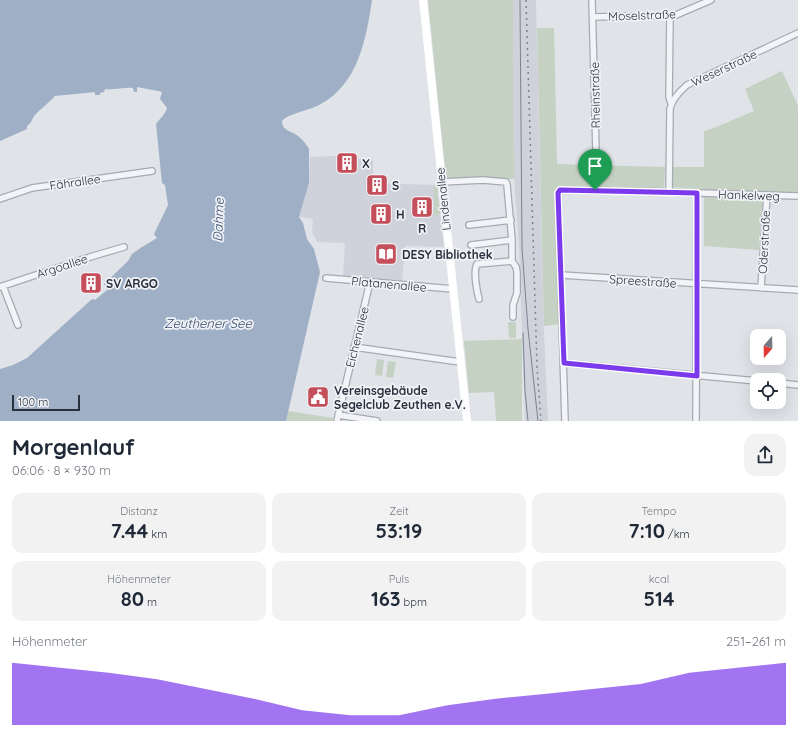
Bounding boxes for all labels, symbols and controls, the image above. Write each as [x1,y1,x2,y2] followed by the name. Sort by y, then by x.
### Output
[608,6,676,24] street label: Moselstraße
[689,46,759,90] street label: Weserstraße
[587,61,603,128] street label: Rheinstraße
[578,149,612,190] pin
[334,150,360,176] building icon: X
[584,155,606,177] icon: arrive
[362,156,370,171] place label: X
[432,167,454,231] street label: Lindenallee
[49,171,102,193] street label: Fährallee
[364,172,390,198] building icon: S
[392,178,399,193] place label: S
[718,186,780,204] street label: Hankelweg
[409,194,435,220] building icon: R
[209,197,227,242] water label: Dahme
[368,201,394,227] building icon: H
[396,207,405,222] place label: H
[755,210,773,274] street label: Oderstraße
[418,221,426,236] place label: R
[373,241,399,267] library icon: DESY Bibliothek
[402,247,493,262] place label: DESY Bibliothek
[35,251,90,281] street label: Argoallee
[78,270,104,296] building icon: SV ARGO
[609,271,677,291] street label: Spreestraße
[351,273,427,295] street label: Platanenallee
[106,276,158,291] place label: SV ARGO
[342,305,372,369] street label: Eichenallee
[164,315,252,331] water label: Zeuthener See
[750,329,786,365] north arrow
[750,329,786,409] map controls
[750,373,786,409] button: locate
[334,383,466,412] place label: Vereinsgebäude Segelclub Zeuthen e.V.
[305,384,331,410] public building icon: Vereinsgebäude Segelclub Zeuthen e.V.
[12,393,80,412] scale bar
[18,395,48,409] text: 100 m
[12,433,135,461] text: Morgenlauf
[744,434,786,476] button: share
[12,462,111,478] text: 06:06 · 8 × 930 m
[120,504,158,518] text: Distanz
[389,504,409,518] text: Zeit
[642,504,676,518] text: Tempo
[111,518,148,543] text: 7.44
[376,518,422,543] text: 53:19
[628,518,665,543] text: 7:10
[148,527,167,541] text: km
[665,527,690,541] text: /km
[107,572,171,586] text: Höhenmeter
[389,572,409,586] text: Puls
[649,572,669,586] text: kcal
[121,586,144,611] text: 80
[371,586,401,611] text: 163
[643,586,675,611] text: 514
[144,595,157,609] text: m
[401,595,427,609] text: bpm
[12,633,87,649] text: Höhenmeter
[726,633,786,649] text: 251–261 m

